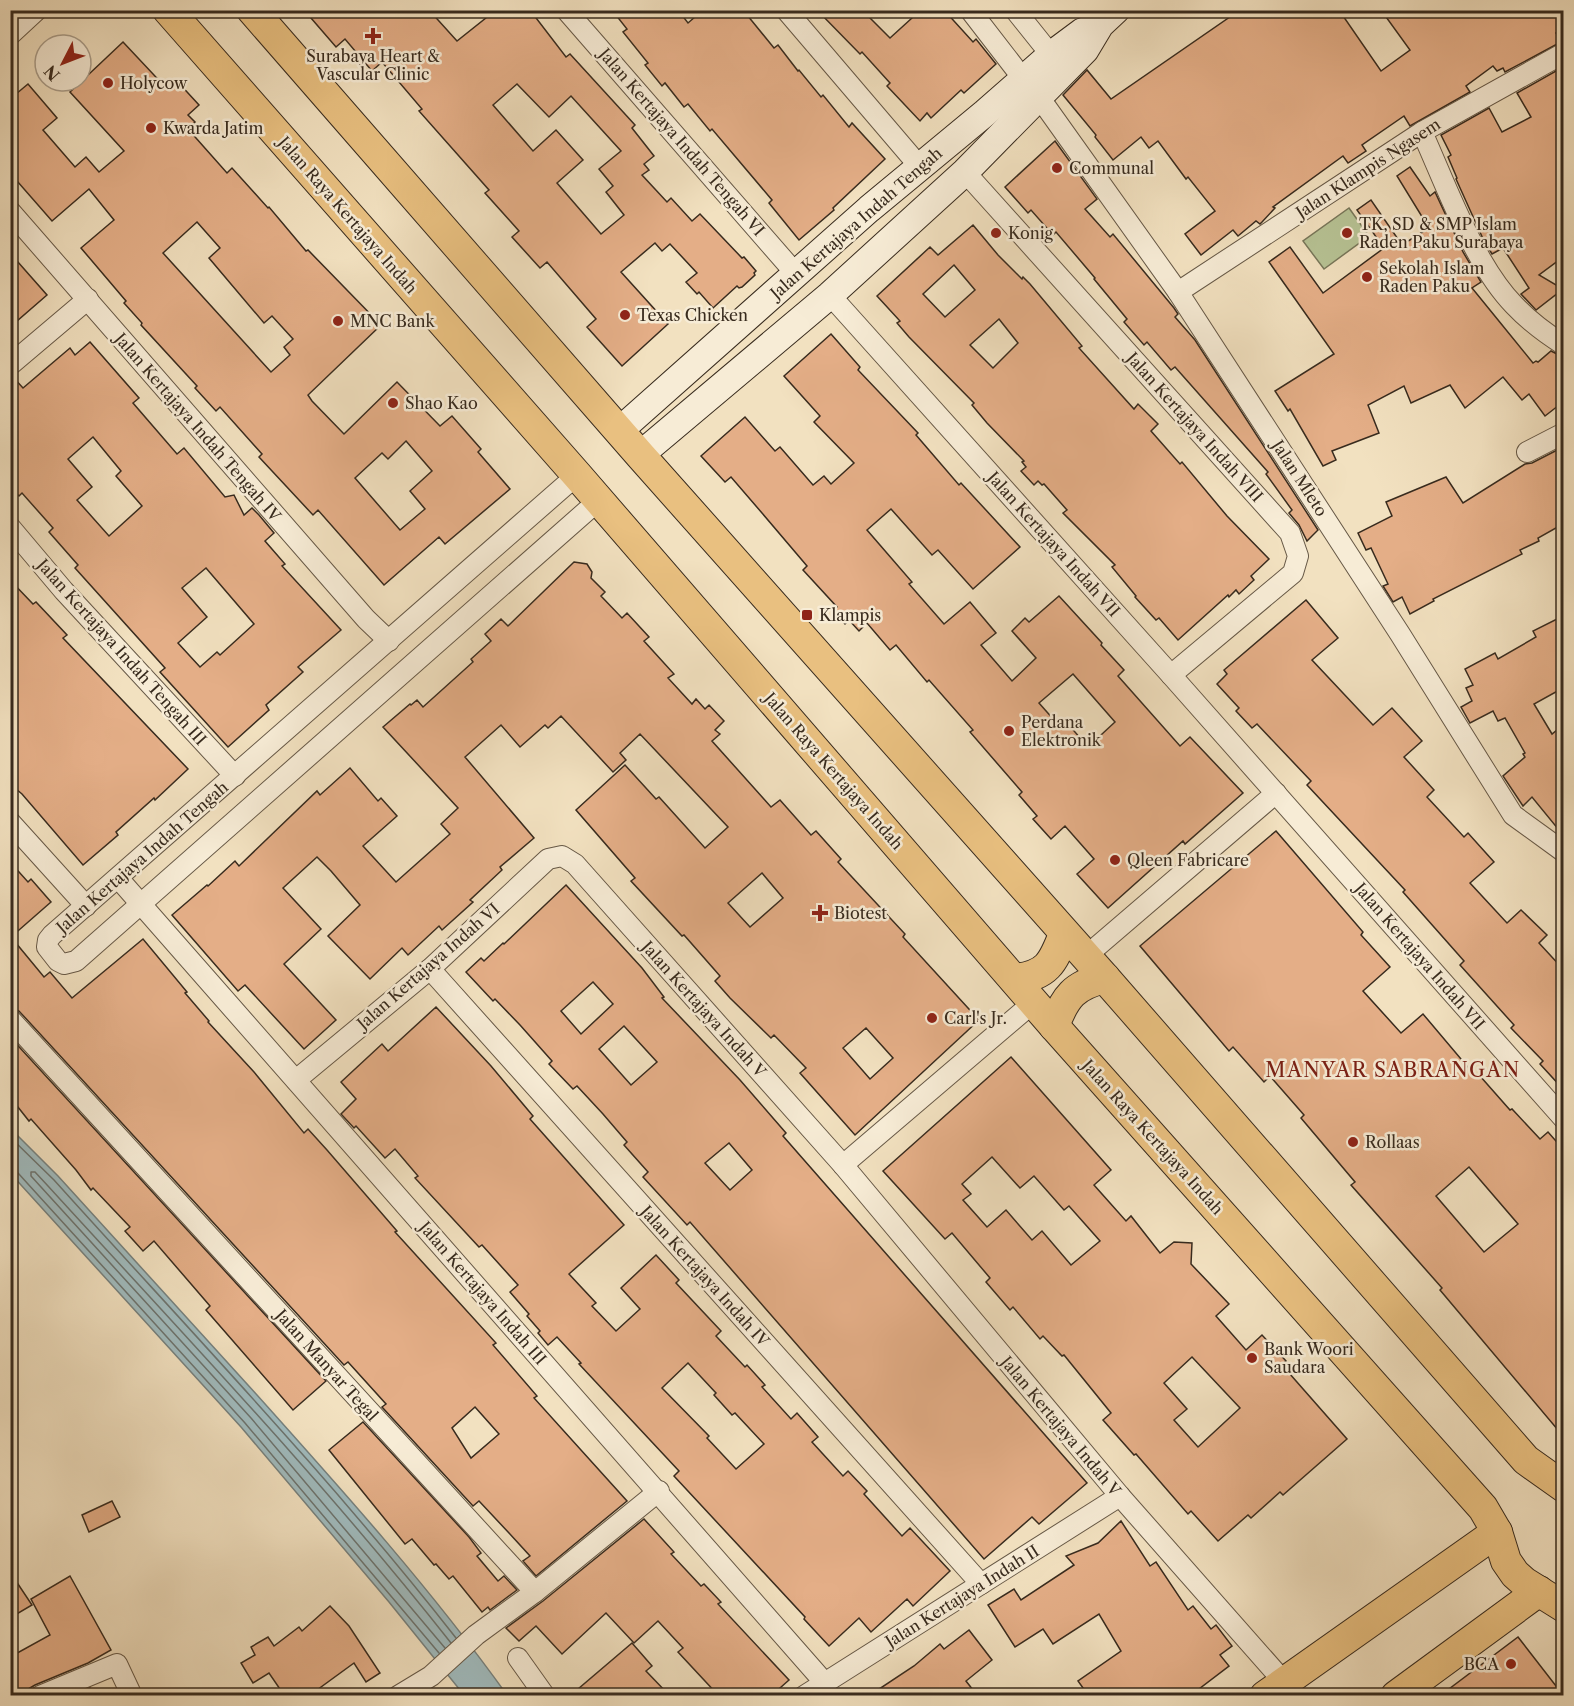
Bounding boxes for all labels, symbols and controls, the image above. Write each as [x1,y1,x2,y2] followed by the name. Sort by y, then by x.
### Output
[364,27,382,45] marker: Surabaya Heart & Vascular Clinic
[33,33,93,93] north arrow
[593,42,769,240] street label: Jalan Kertajaya Indah Tengah VI
[306,46,440,84] place label: Surabaya Heart & Vascular Clinic
[40,61,64,85] text: N
[120,73,188,93] place label: Holycow
[101,76,115,90] marker: Holycow
[1289,114,1444,224] street label: Jalan Klampis Ngasem
[163,118,263,138] place label: Kwarda Jatim
[144,121,158,135] marker: Kwarda Jatim
[272,130,422,298] street label: Jalan Raya Kertajaya Indah
[764,143,946,305] street label: Jalan Kertajaya Indah Tengah
[1069,158,1154,178] place label: Communal
[1050,161,1064,175] marker: Communal
[1359,214,1524,252] place label: TK, SD & SMP Islam Raden Paku Surabaya
[1008,223,1054,243] place label: Konig
[989,226,1003,240] marker: Konig
[1340,226,1354,240] marker: TK, SD & SMP Islam Raden Paku Surabaya
[1379,258,1485,296] place label: Sekolah Islam Raden Paku
[1360,270,1374,284] marker: Sekolah Islam Raden Paku
[637,305,748,325] place label: Texas Chicken
[618,308,632,322] marker: Texas Chicken
[350,311,435,331] place label: MNC Bank
[331,314,345,328] marker: MNC Bank
[109,327,286,526] street label: Jalan Kertajaya Indah Tengah IV
[1121,346,1267,506] street label: Jalan Kertajaya Indah VIII
[405,393,478,413] place label: Shao Kao
[386,396,400,410] marker: Shao Kao
[1266,434,1332,520] street label: Jalan Mleto
[982,465,1124,621] street label: Jalan Kertajaya Indah VII
[31,553,211,749] street label: Jalan Kertajaya Indah Tengah III
[819,605,881,625] place label: Klampis
[800,608,814,622] marker: Klampis
[758,686,908,854] street label: Jalan Raya Kertajaya Indah
[1021,712,1102,750] place label: Perdana Elektronik
[1002,724,1016,738] marker: Perdana Elektronik
[50,777,232,939] street label: Jalan Kertajaya Indah Tengah
[1127,850,1249,870] place label: Qleen Fabricare
[1108,853,1122,867] marker: Qleen Fabricare
[1349,876,1489,1034] street label: Jalan Kertajaya Indah VII
[350,899,503,1035] street label: Jalan Kertajaya Indah VI
[834,903,887,923] place label: Biotest
[811,904,829,922] marker: Biotest
[636,935,771,1081] street label: Jalan Kertajaya Indah V
[944,1008,1007,1028] place label: Carl's Jr.
[925,1011,939,1025] marker: Carl's Jr.
[1076,1053,1228,1219] street label: Jalan Raya Kertajaya Indah
[1265,1058,1521,1082] district label: MANYAR SABRANGAN
[1365,1132,1420,1152] place label: Rollaas
[1346,1135,1360,1149] marker: Rollaas
[634,1199,774,1351] street label: Jalan Kertajaya Indah IV
[413,1215,551,1369] street label: Jalan Kertajaya Indah III
[270,1303,383,1425] street label: Jalan Manyar Tegal
[1264,1339,1354,1377] place label: Bank Woori Saudara
[995,1350,1126,1500] street label: Jalan Kertajaya Indah V
[1245,1351,1259,1365] marker: Bank Woori Saudara
[879,1541,1042,1653] street label: Jalan Kertajaya Indah II
[1464,1654,1500,1674] place label: BCA
[1504,1657,1518,1671] marker: BCA

